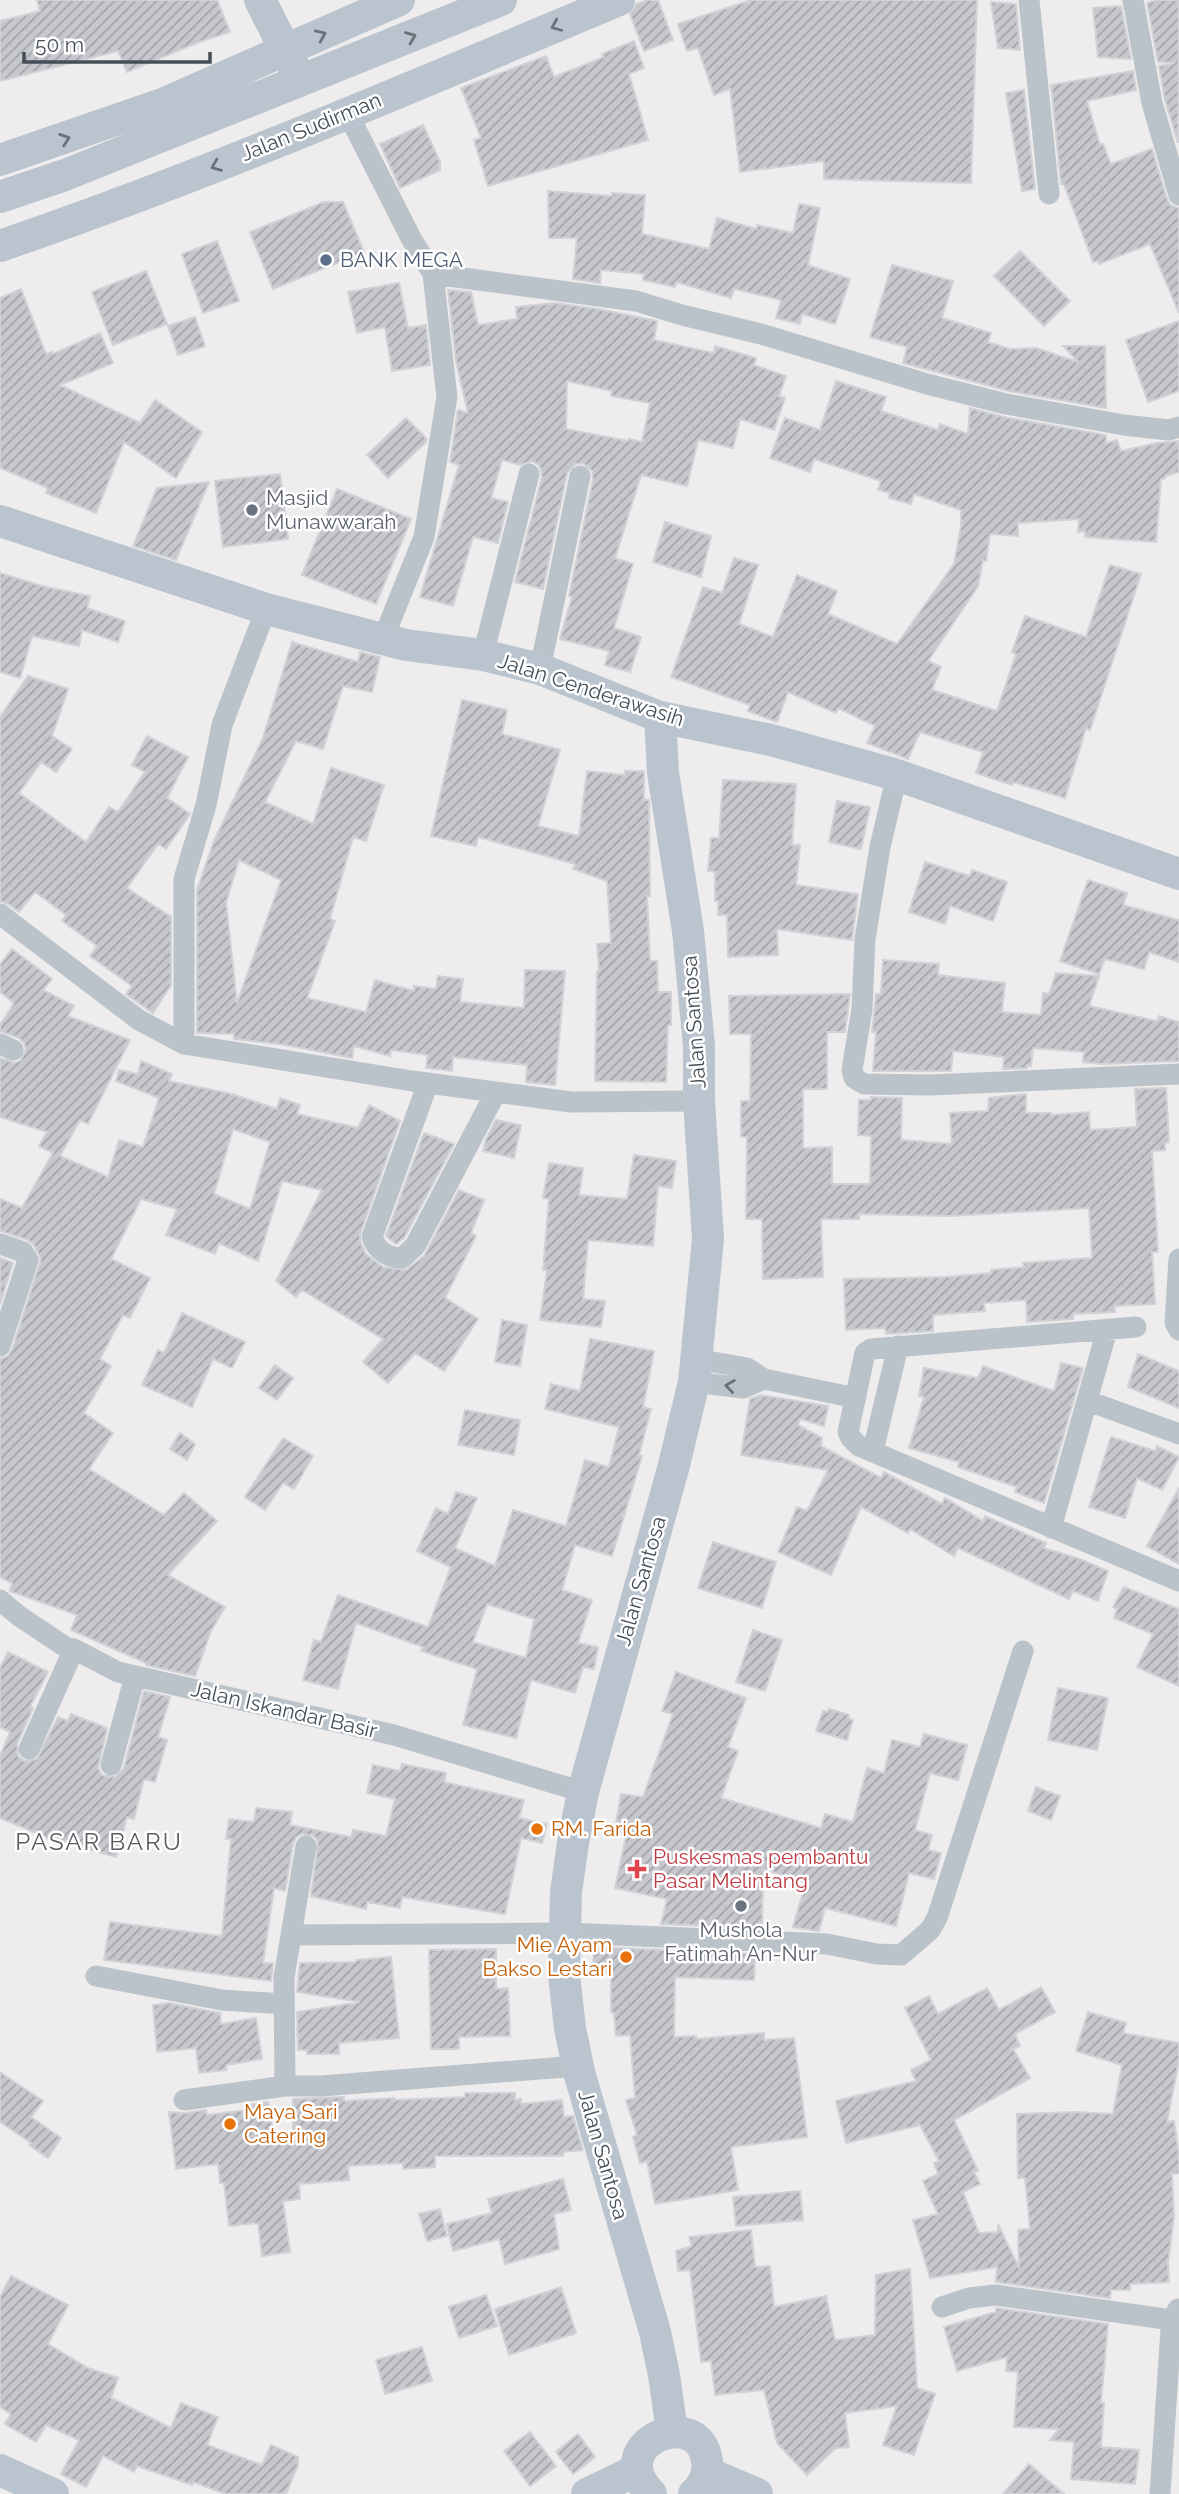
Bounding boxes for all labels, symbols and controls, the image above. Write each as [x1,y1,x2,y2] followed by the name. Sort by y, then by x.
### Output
[551,18,563,32] one-way arrow
[24,21,210,65] scale bar
[314,29,326,43] one-way arrow
[404,31,416,45] one-way arrow
[35,32,84,57] text: 50 m
[237,87,385,166] street label: Jalan Sudirman
[58,133,70,147] one-way arrow
[210,157,222,171] one-way arrow
[340,247,463,272] place label: BANK MEGA
[318,252,334,268] marker: BANK MEGA
[266,485,397,534] place label: Masjid Munawwarah
[244,502,260,518] marker: Masjid Munawwarah
[495,648,687,731] street label: Jalan Cenderawasih
[676,955,711,1089] street label: Jalan Santosa
[724,1379,736,1394] one-way arrow
[610,1513,671,1648] street label: Jalan Santosa
[189,1676,380,1743] street label: Jalan Iskandar Basir
[551,1816,651,1841] place label: RM. Farida
[529,1821,545,1837] marker: RM. Farida
[15,1827,183,1856] district label: PASAR BARU
[653,1844,869,1893] place label: Puskesmas pembantu Pasar Melintang
[627,1859,647,1879] marker: Puskesmas pembantu Pasar Melintang
[733,1898,749,1914] marker: Mushola Fatimah An-Nur
[664,1917,818,1966] place label: Mushola Fatimah An-Nur
[483,1932,612,1981] place label: Mie Ayam Bakso Lestari
[618,1949,634,1965] marker: Mie Ayam Bakso Lestari
[573,2087,634,2222] street label: Jalan Santosa
[244,2099,337,2148] place label: Maya Sari Catering
[222,2116,238,2132] marker: Maya Sari Catering

